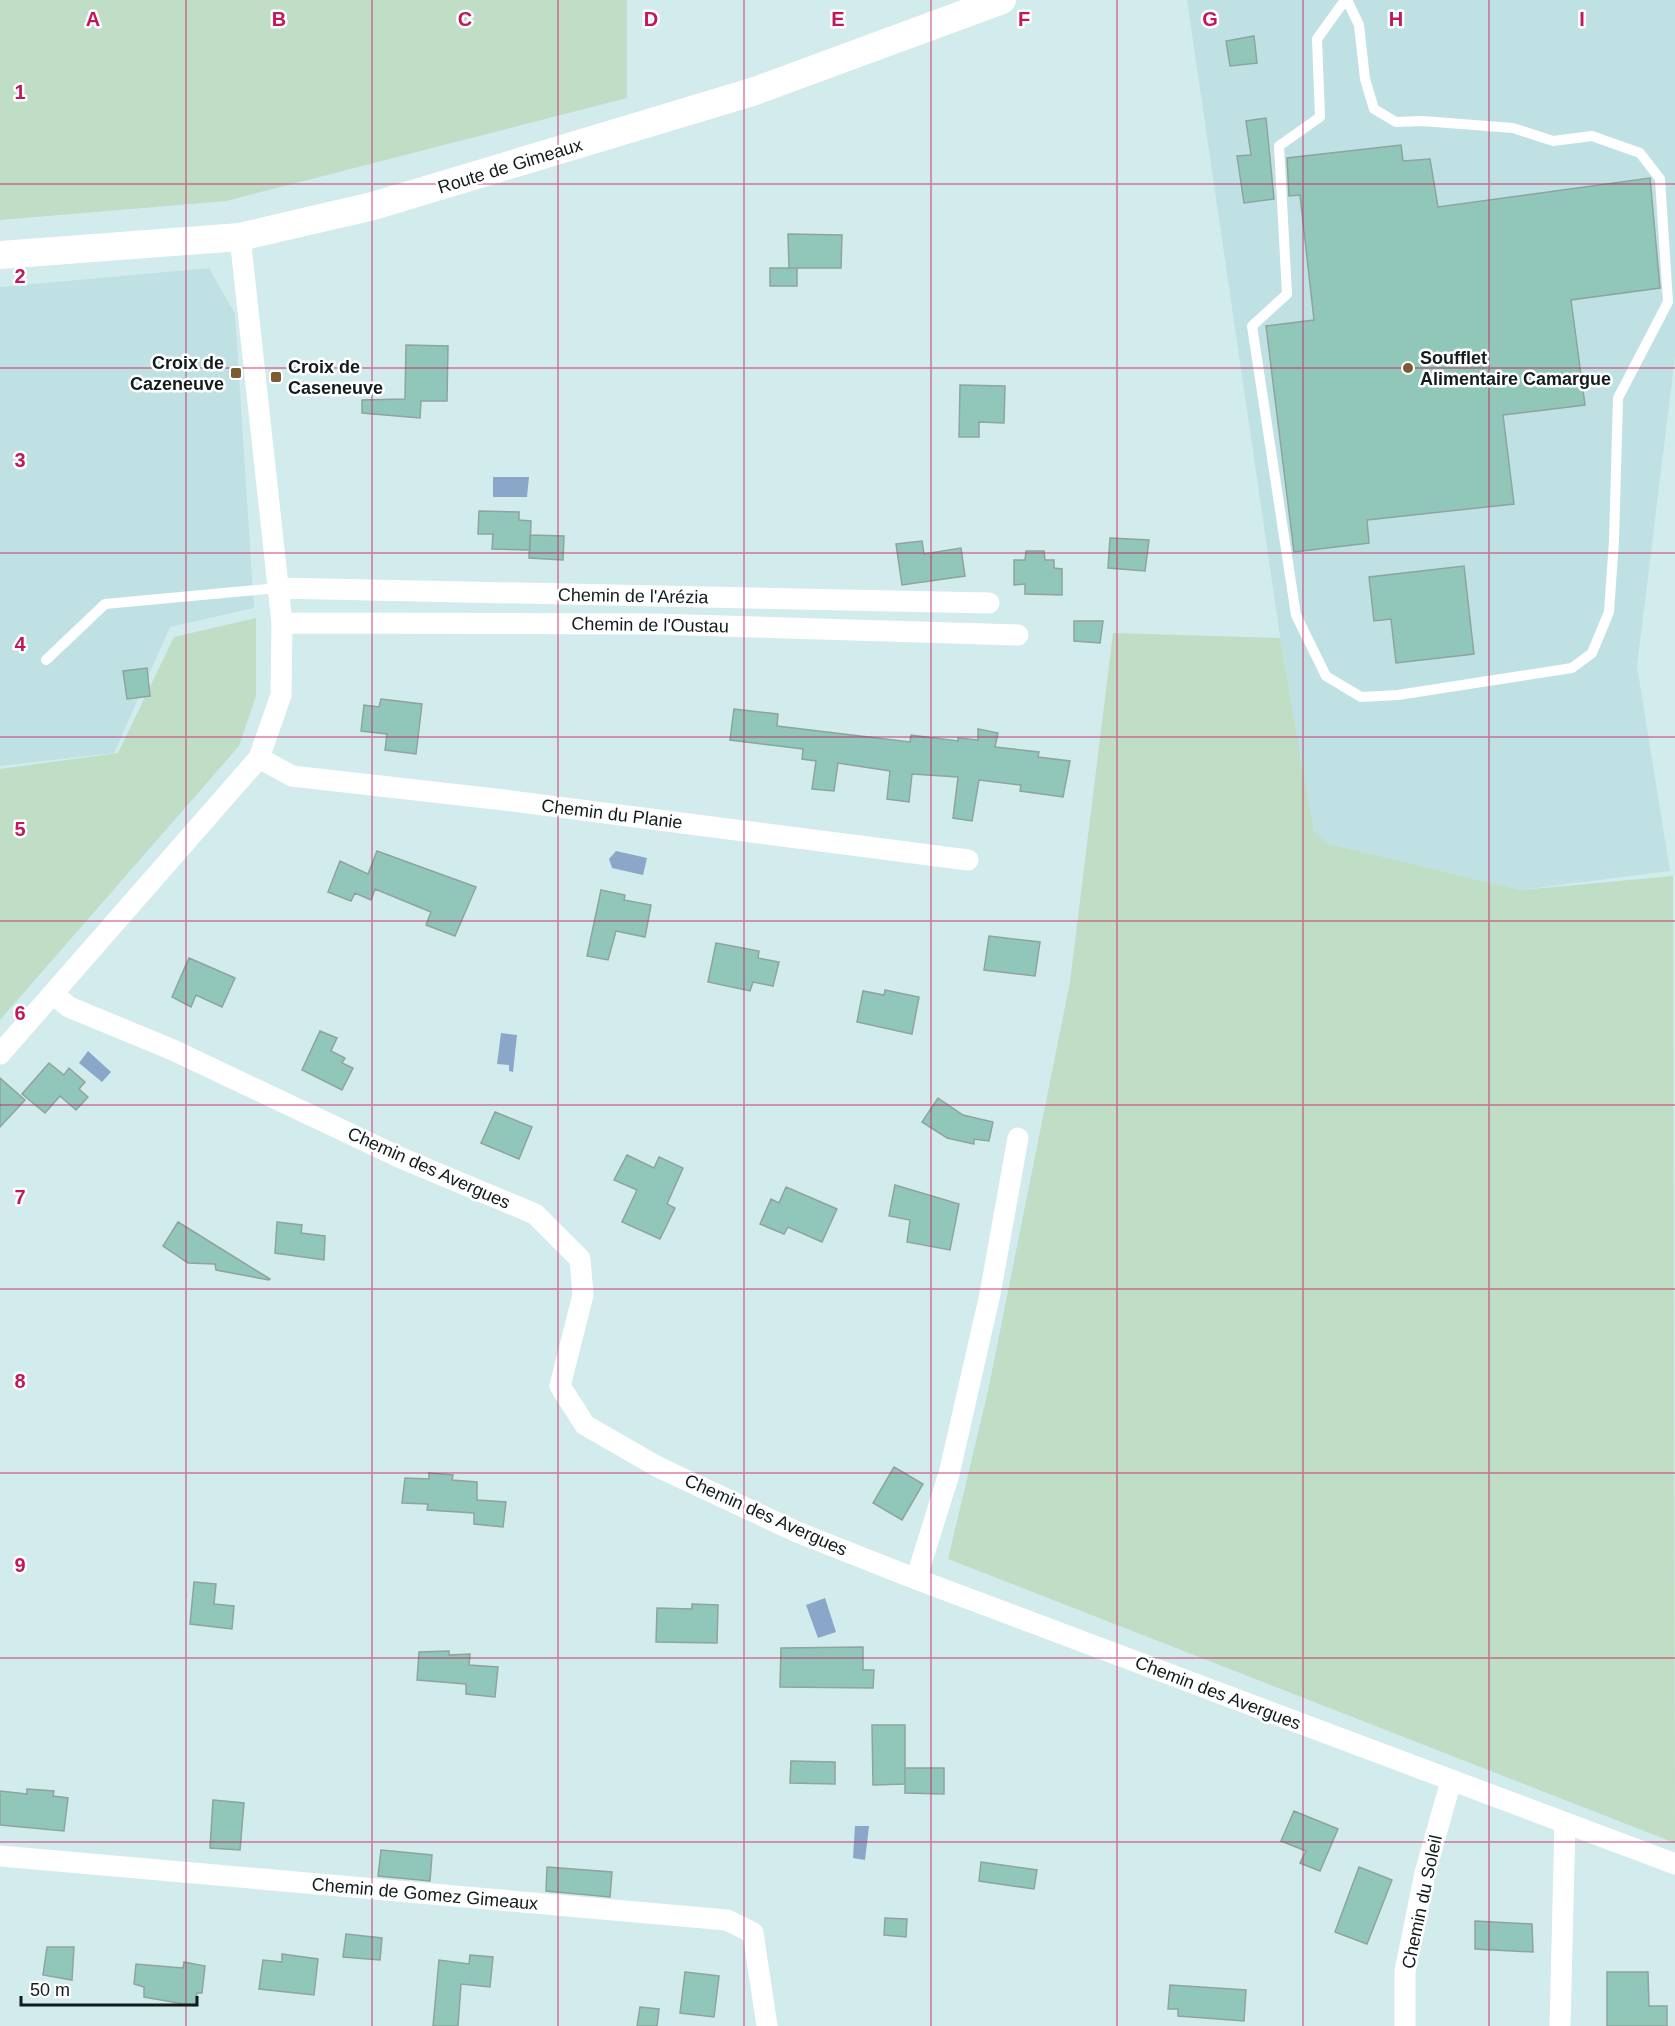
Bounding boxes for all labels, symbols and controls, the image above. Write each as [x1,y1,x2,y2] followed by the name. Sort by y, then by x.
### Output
[86,8,100,30] text: A
[272,8,286,30] text: B
[458,8,472,30] text: C
[644,8,658,30] text: D
[831,8,845,30] text: E
[1018,8,1030,30] text: F
[1202,8,1218,30] text: G
[1389,8,1403,30] text: H
[1579,8,1585,30] text: I
[14,81,26,103] text: 1
[435,134,585,198] street label: Route de Gimeaux
[14,265,26,287] text: 2
[1420,348,1611,389] place label: Soufflet Alimentaire Camargue
[130,353,224,394] place label: Croix de Cazeneuve
[288,357,383,398] place label: Croix de Caseneuve
[1401,361,1415,375] marker: Soufflet Alimentaire Camargue
[229,366,243,380] marker: Croix de Cazeneuve
[269,370,283,384] marker: Croix de Caseneuve
[14,449,26,471] text: 3
[558,585,709,607] street label: Chemin de l'Arézia
[571,614,729,636] street label: Chemin de l'Oustau
[14,633,26,655] text: 4
[540,795,684,833] street label: Chemin du Planie
[14,818,26,840] text: 5
[14,1002,26,1024] text: 6
[345,1123,513,1213] street label: Chemin des Avergues
[14,1186,26,1208] text: 7
[14,1370,26,1392] text: 8
[682,1470,850,1560] street label: Chemin des Avergues
[14,1554,26,1576] text: 9
[1132,1652,1304,1734] street label: Chemin des Avergues
[1398,1833,1446,1971] street label: Chemin du Soleil
[311,1874,539,1914] street label: Chemin de Gomez Gimeaux
[21,1969,196,2007] scale bar
[30,1980,70,2000] text: 50 m

